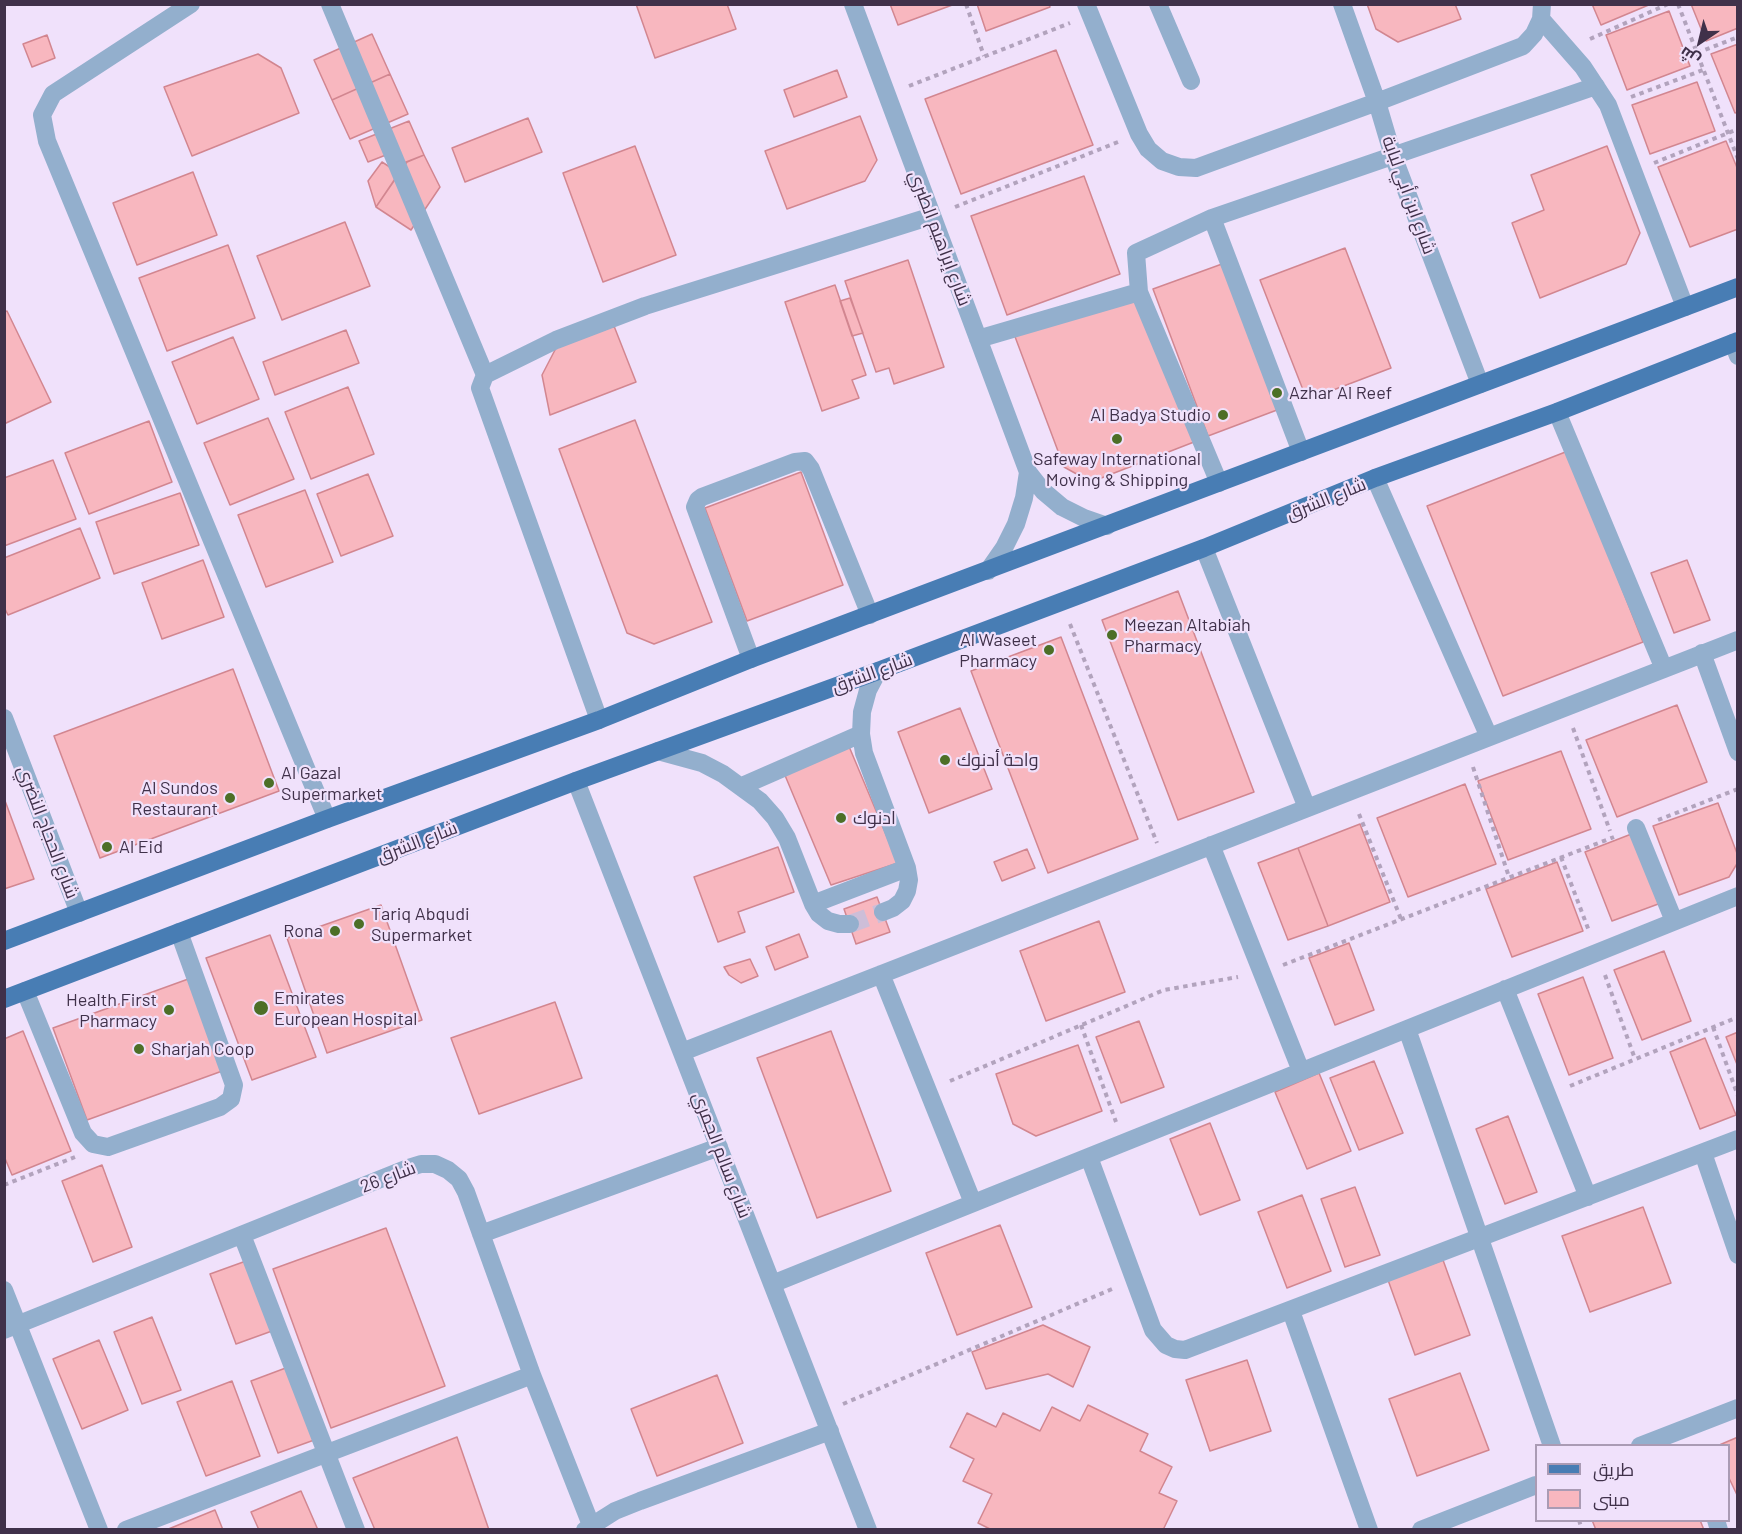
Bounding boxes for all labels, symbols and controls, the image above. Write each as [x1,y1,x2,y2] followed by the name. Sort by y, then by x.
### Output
[1670,12,1730,72] north arrow
[1676,43,1703,71] text: ش
[1378,133,1440,257] street label: شارع ابن أبي لبابة
[904,167,976,309] street label: شارع إبراهيم الطبري
[1289,382,1392,404] place label: Azhar Al Reef
[1270,386,1284,400] marker: Azhar Al Reef
[1090,404,1211,426] place label: Al Badya Studio
[1216,408,1230,422] marker: Al Badya Studio
[1110,432,1124,446] marker: Safeway International Moving & Shipping
[1033,448,1201,490] place label: Safeway International Moving & Shipping
[1283,473,1369,525] street label: شارع الشرق
[1124,614,1251,656] place label: Meezan Altabiah Pharmacy
[1105,628,1119,642] marker: Meezan Altabiah Pharmacy
[959,629,1037,672] place label: Al Waseet Pharmacy
[1042,643,1056,657] marker: Al Waseet Pharmacy
[829,648,915,698] street label: شارع الشرق
[957,749,1039,771] place label: واحة أدنوك
[938,753,952,767] marker: واحة أدنوك
[13,762,83,902] street label: شارع الحجاج النضري
[281,762,382,804] place label: Al Gazal Supermarket
[262,776,276,790] marker: Al Gazal Supermarket
[132,777,218,820] place label: Al Sundos Restaurant
[223,791,237,805] marker: Al Sundos Restaurant
[853,807,896,829] place label: ادنوك
[834,811,848,825] marker: ادنوك
[374,817,460,867] street label: شارع الشرق
[119,836,163,858] place label: Al Eid
[100,840,114,854] marker: Al Eid
[371,903,472,946] place label: Tariq Abqudi Supermarket
[352,917,366,931] marker: Tariq Abqudi Supermarket
[283,920,323,942] place label: Rona
[328,924,342,938] marker: Rona
[274,987,417,1030] place label: Emirates European Hospital
[66,989,157,1032] place label: Health First Pharmacy
[252,999,270,1017] marker: Emirates European Hospital
[162,1003,176,1017] marker: Health First Pharmacy
[151,1038,254,1060] place label: Sharjah Coop
[132,1042,146,1056] marker: Sharjah Coop
[688,1089,756,1221] street label: شارع سالم الجمري
[357,1157,419,1197] street label: شارع 26
[1535,1444,1730,1522] legend
[1593,1458,1634,1480] text: طريق
[1593,1488,1630,1510] text: مبنى

